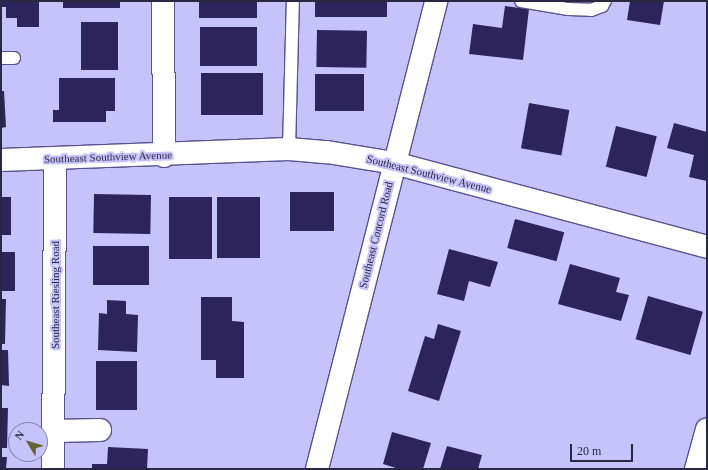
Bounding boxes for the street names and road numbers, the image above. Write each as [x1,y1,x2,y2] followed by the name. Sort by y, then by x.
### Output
[43,148,173,166] street label: Southeast Southview Avenue
[365,152,493,196] street label: Southeast Southview Avenue
[356,180,396,290] street label: Southeast Concord Road
[48,241,62,349] street label: Southeast Riesling Road

